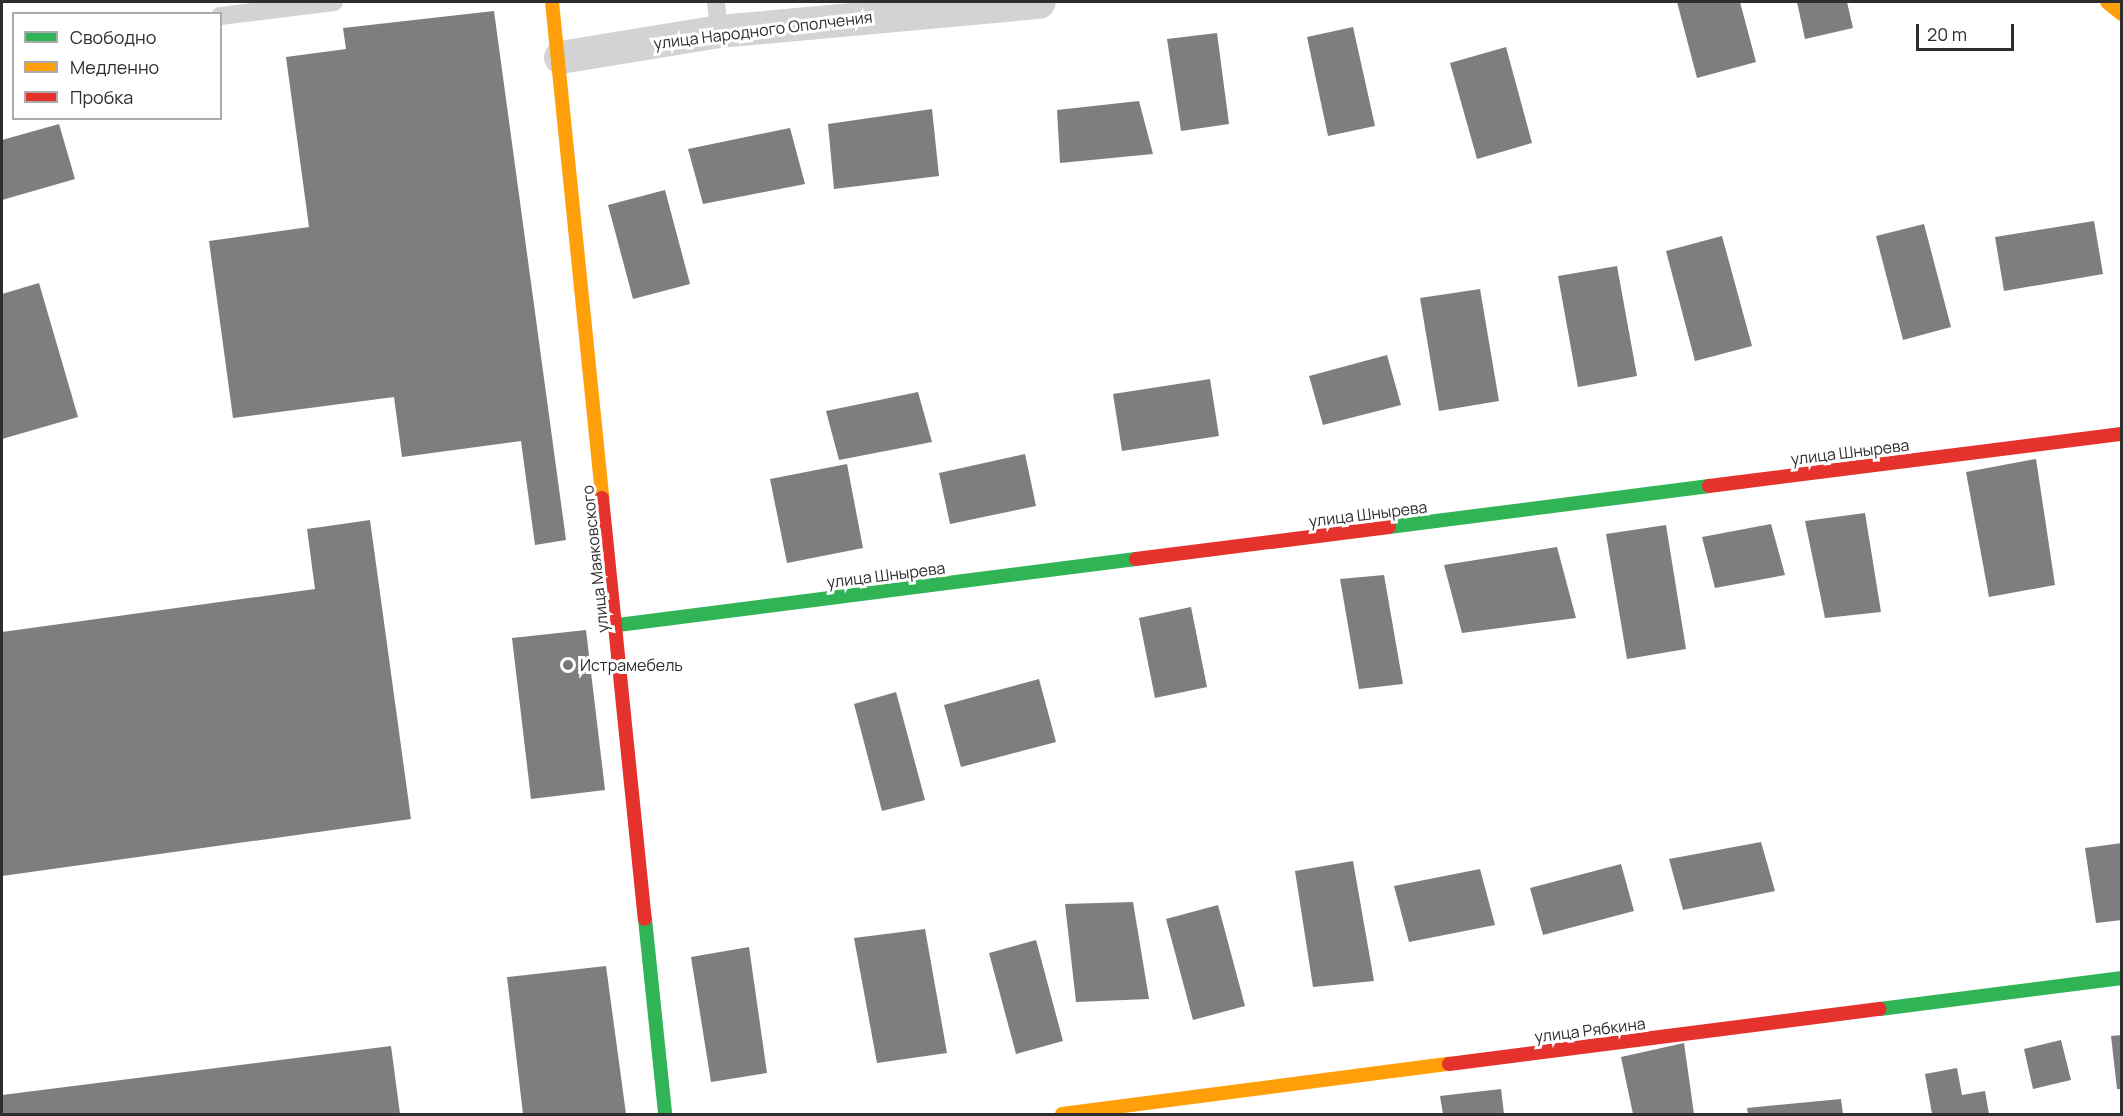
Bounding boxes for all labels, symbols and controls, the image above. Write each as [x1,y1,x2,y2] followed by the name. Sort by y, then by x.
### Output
[652,7,874,53] street label: улица Народного Ополчения
[12,12,222,120] legend
[1919,12,2016,50] scale bar
[1927,22,1967,46] text: 20 m
[70,25,156,49] text: Свободно
[70,55,159,79] text: Медленно
[70,85,133,109] text: Пробка
[1790,435,1910,469] street label: улица Шнырева
[578,484,612,634] street label: улица Маяковского
[1308,497,1428,531] street label: улица Шнырева
[826,558,946,592] street label: улица Шнырева
[580,655,683,675] place label: Истрамебель
[561,658,575,672] marker: Истрамебель
[1533,1014,1647,1046] street label: улица Рябкина

